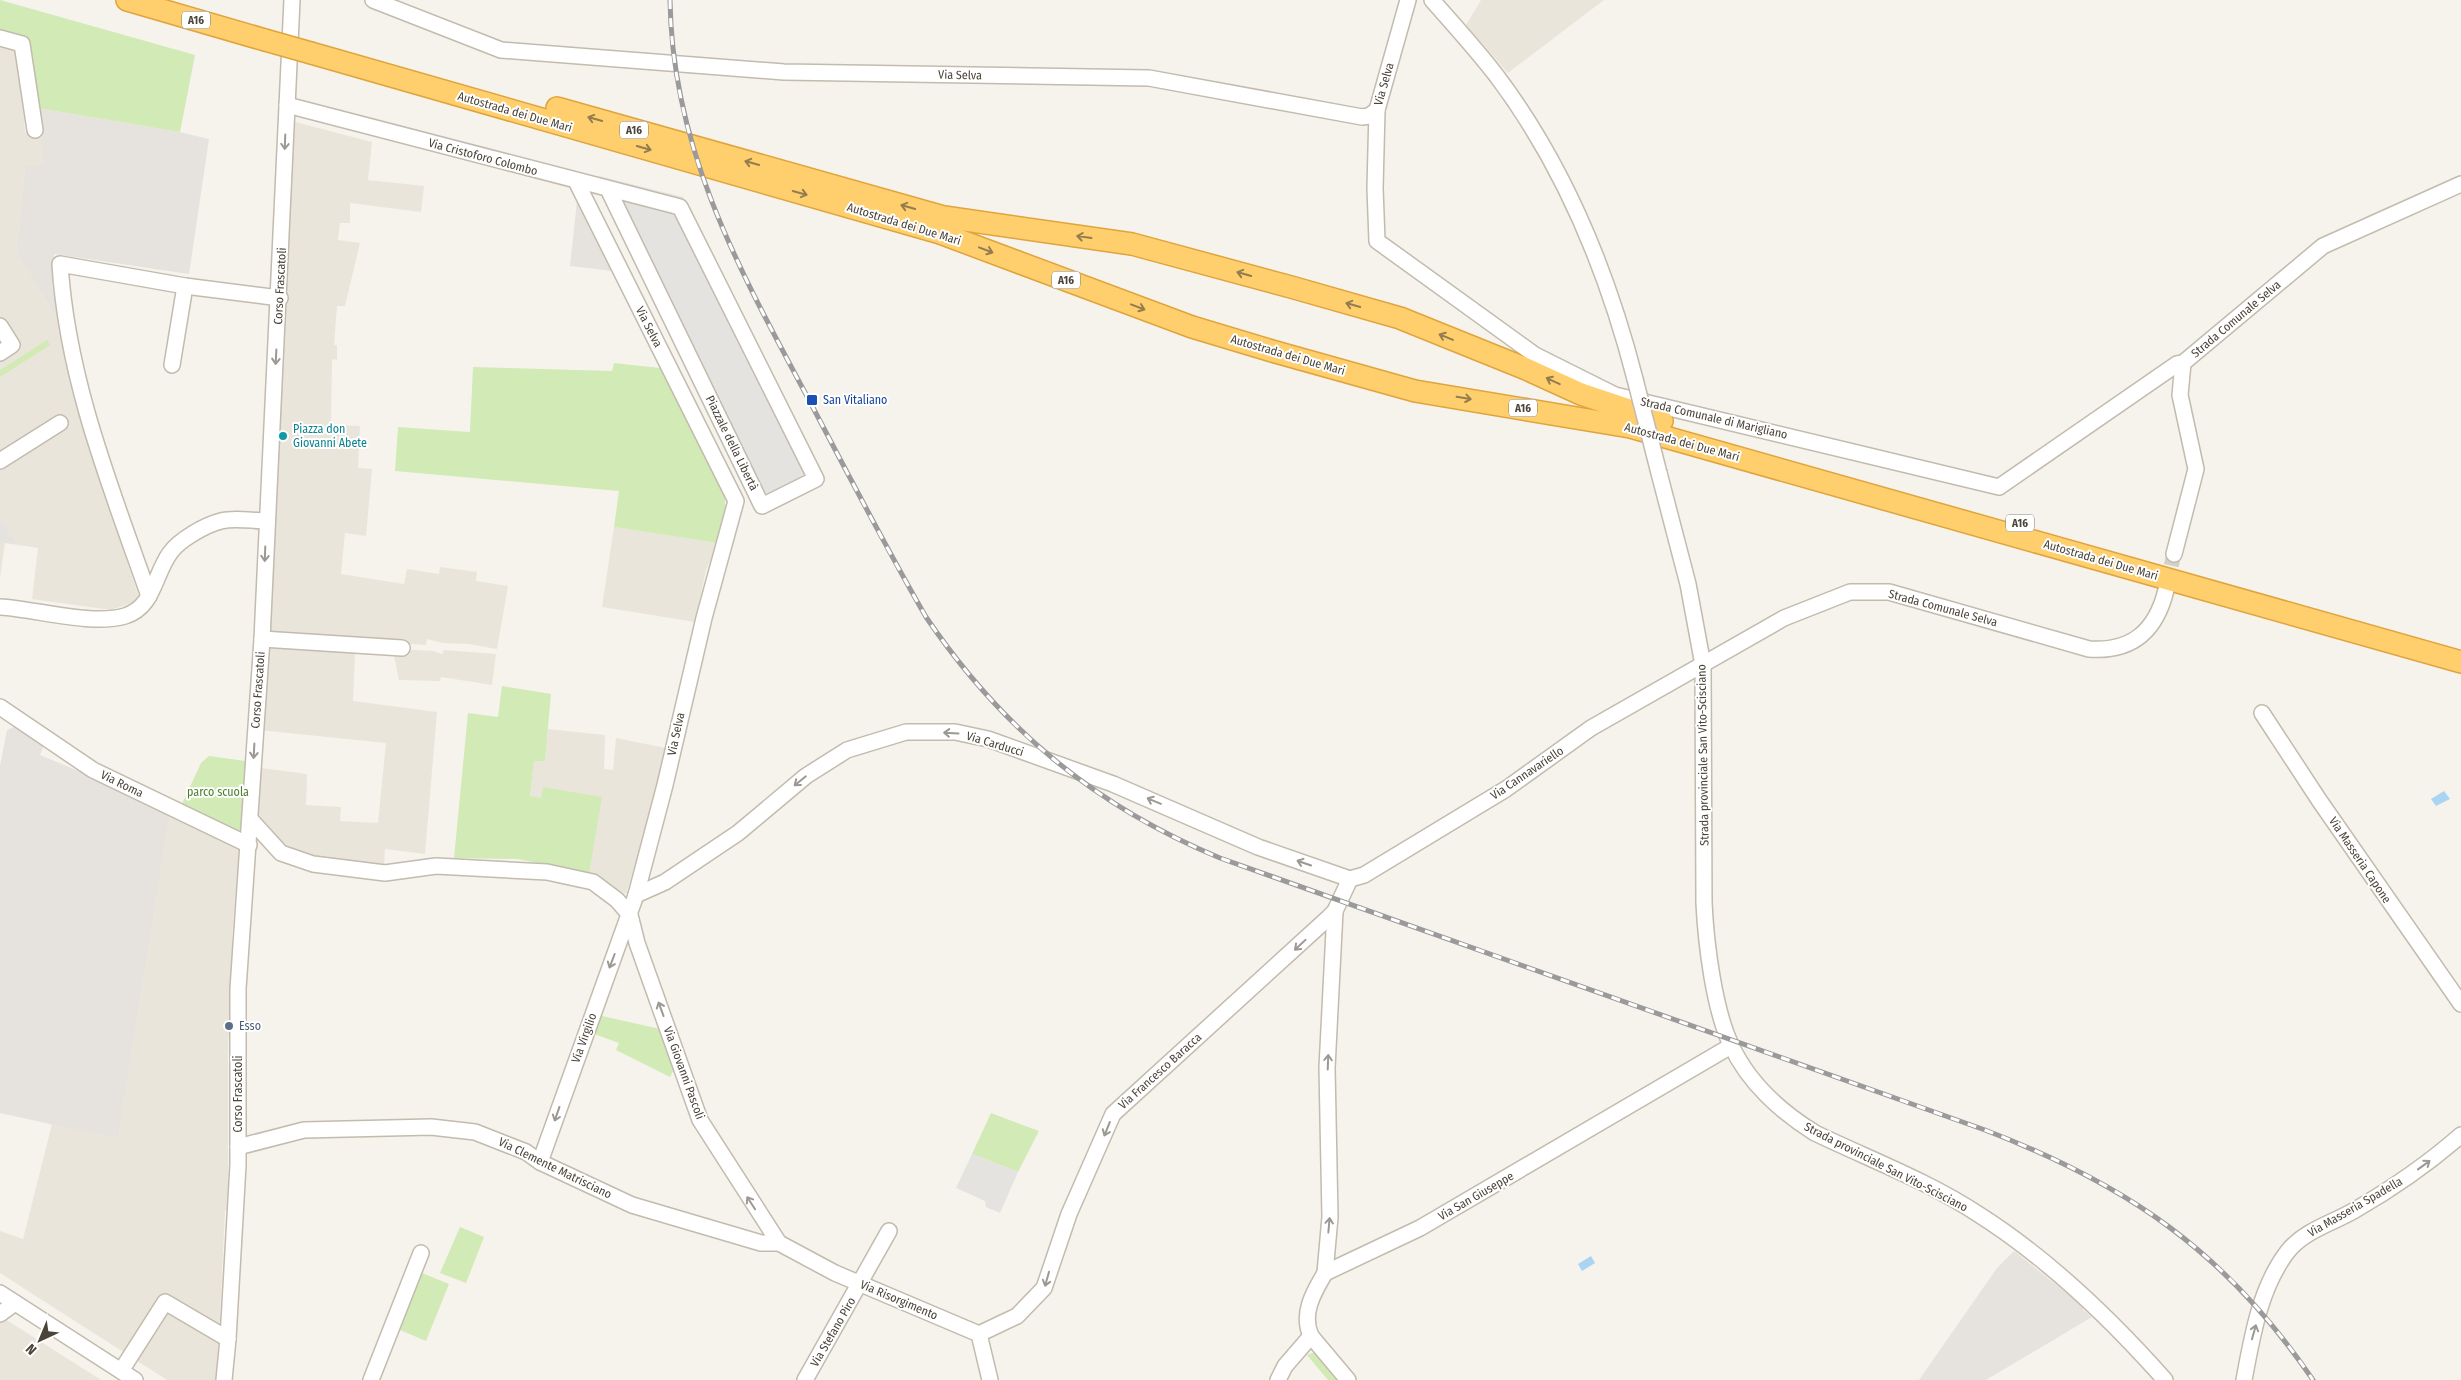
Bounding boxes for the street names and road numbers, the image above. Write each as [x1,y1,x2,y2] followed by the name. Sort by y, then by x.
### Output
[182,12,210,28] road number: A16
[1371,61,1397,107] street label: Via Selva
[938,68,982,82] street label: Via Selva
[456,89,574,135] street label: Autostrada dei Due Mari
[620,122,648,138] road number: A16
[427,136,539,178] street label: Via Cristoforo Colombo
[845,200,963,248] street label: Autostrada dei Due Mari
[271,247,289,325] street label: Corso Frascatoli
[1052,272,1080,288] road number: A16
[2188,277,2284,360] street label: Strada Comunale Selva
[633,304,665,350] street label: Via Selva
[1229,332,1347,378] street label: Autostrada dei Due Mari
[703,393,761,493] street label: Piazzale della Libertà
[1639,394,1789,442] street label: Strada Comunale di Marigliano
[1509,399,1537,416] road number: A16
[1623,420,1741,464] street label: Autostrada dei Due Mari
[2006,514,2034,532] road number: A16
[2042,537,2160,583] street label: Autostrada dei Due Mari
[1887,587,1999,629] street label: Strada Comunale Selva
[248,651,268,729] street label: Corso Frascatoli
[1694,664,1712,846] street label: Strada provinciale San Vito-Scisciano
[665,711,687,757] street label: Via Selva
[965,729,1025,759] street label: Via Carducci
[1488,743,1566,803] street label: Via Cannavariello
[98,768,146,800] street label: Via Roma
[2326,814,2394,906] street label: Via Masseria Capone
[569,1011,599,1065] street label: Via Virgilio
[661,1025,707,1121] street label: Via Giovanni Pascoli
[1116,1030,1204,1112] street label: Via Francesco Baracca
[231,1055,245,1133] street label: Corso Frascatoli
[1802,1120,1970,1214] street label: Strada provinciale San Vito-Scisciano
[496,1134,614,1202] street label: Via Clemente Matrisciano
[1436,1169,1516,1223] street label: Via San Giuseppe
[2305,1174,2405,1240] street label: Via Masseria Spadella
[858,1277,940,1323] street label: Via Risorgimento
[808,1295,858,1369] street label: Via Stefano Piro

